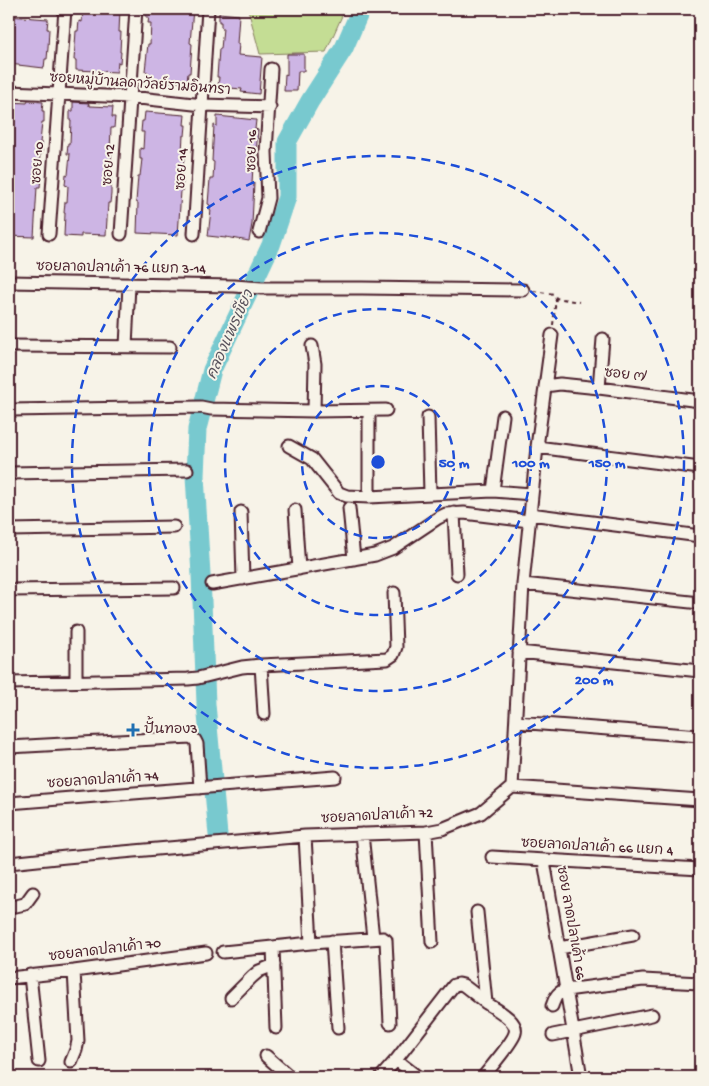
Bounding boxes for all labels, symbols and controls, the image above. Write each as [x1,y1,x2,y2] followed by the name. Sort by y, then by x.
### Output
[49,67,231,100] street label: ซอยหมู่บ้านลดาวัลย์รามอินทรา
[244,129,262,172] street label: ซอย 16
[29,141,49,185] street label: ซอย 10
[100,143,120,187] street label: ซอย 12
[173,147,193,190] street label: ซอย 14
[36,257,207,279] street label: ซอยลาดปลาเค้า 76 แยก 3-14
[201,285,259,382] water label: คลองแพรเขียว
[603,365,647,387] street label: ซอย ๗
[369,453,387,471] centre of rings
[439,455,470,473] text: 50 m
[511,455,550,473] text: 100 m
[588,455,626,473] text: 150 m
[575,672,614,690] text: 200 m
[144,716,198,739] place label: ปั้นทอง3
[126,723,140,737] marker: ปั้นทอง3
[46,767,160,793] street label: ซอยลาดปลาเค้า 74
[320,804,434,828] street label: ซอยลาดปลาเค้า 72
[520,834,674,860] street label: ซอยลาดปลาเค้า 66 แยก 4
[552,864,591,982] street label: ซอย ลาดปลาเค้า 66
[48,934,162,966] street label: ซอยลาดปลาเค้า 70

